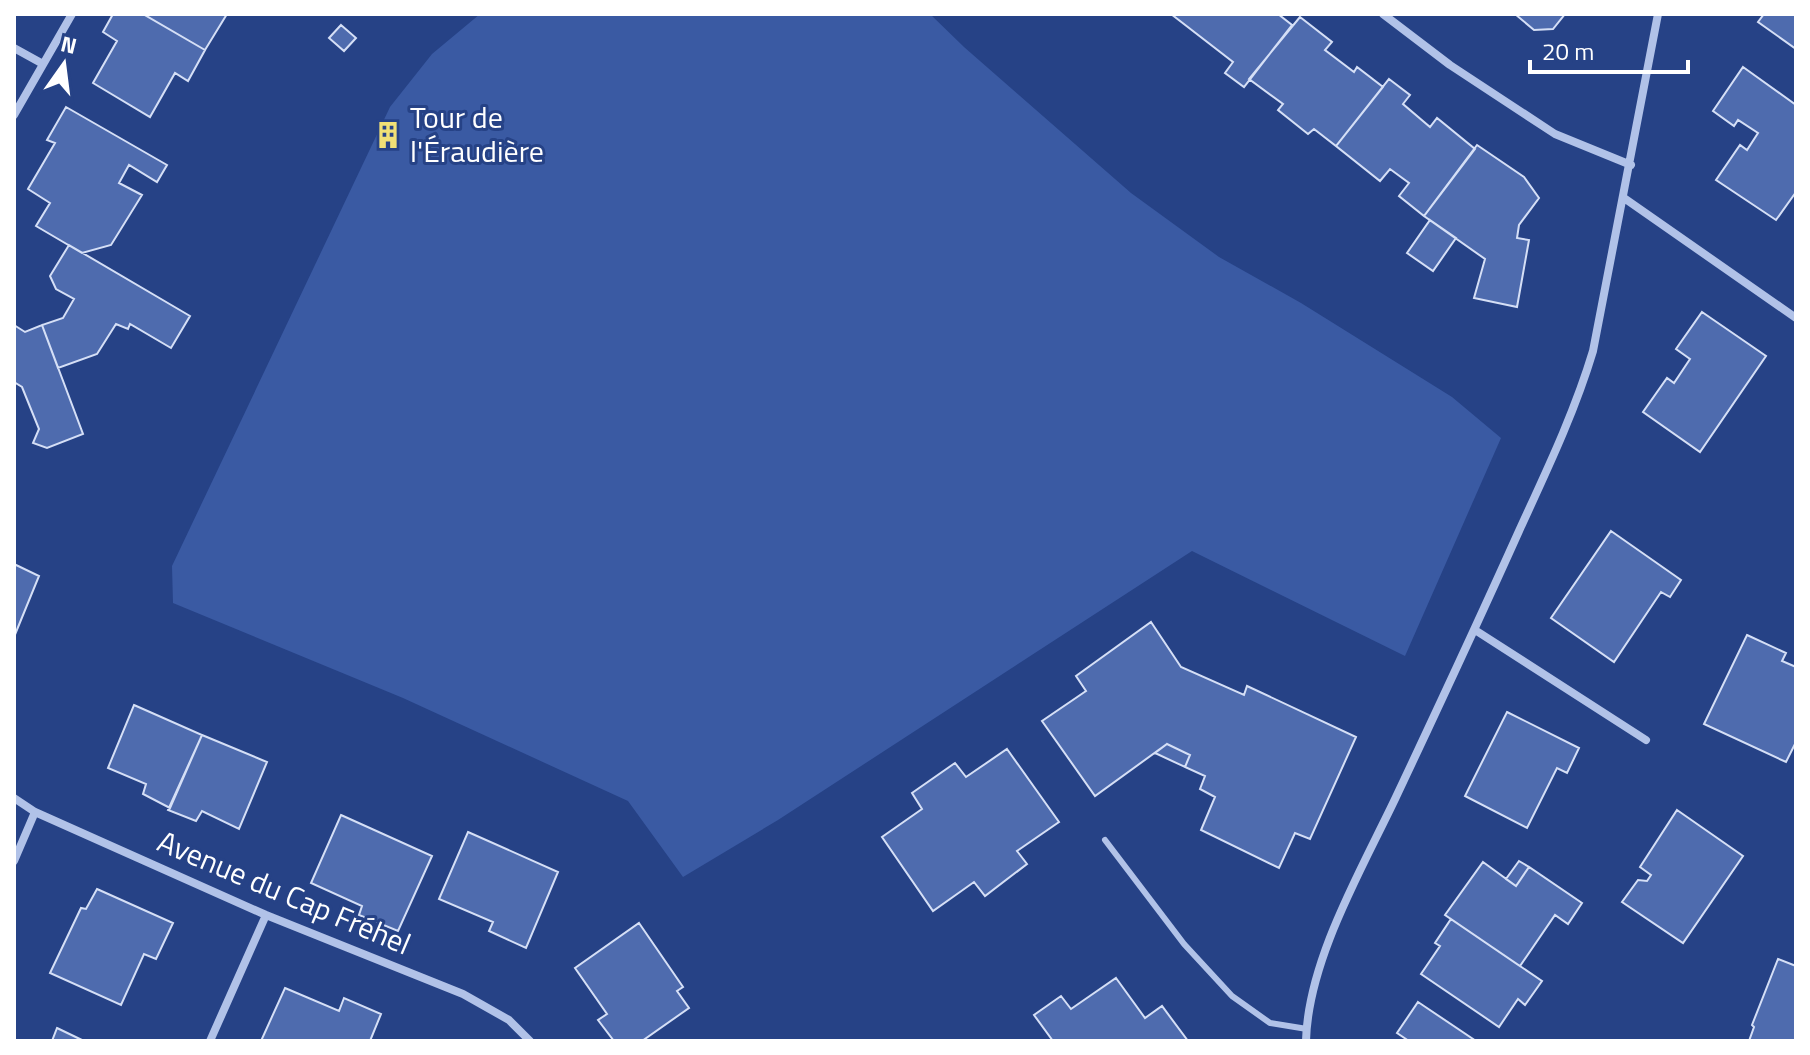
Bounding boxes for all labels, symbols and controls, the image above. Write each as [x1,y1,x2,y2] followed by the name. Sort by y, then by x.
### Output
[24,24,104,104] north arrow
[1530,24,1688,74] scale bar
[57,26,80,63] text: N
[1542,33,1594,69] text: 20 m
[410,94,544,174] place label: Tour de l'Éraudière
[373,120,403,150] building icon: Tour de l'Éraudière
[151,818,418,966] street label: Avenue du Cap Fréhel

